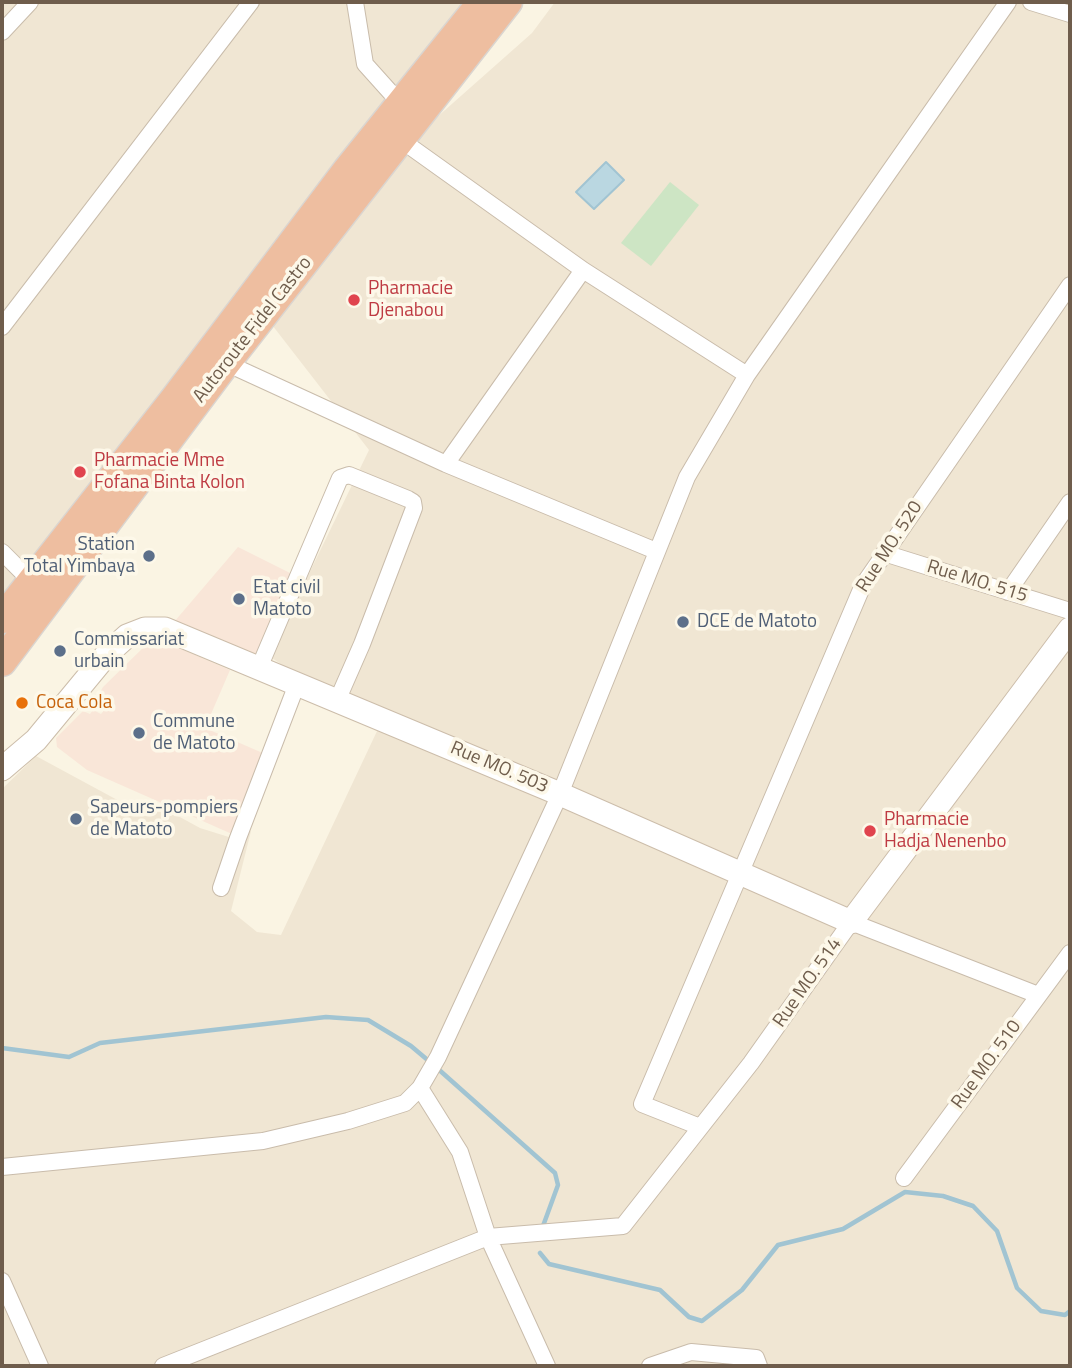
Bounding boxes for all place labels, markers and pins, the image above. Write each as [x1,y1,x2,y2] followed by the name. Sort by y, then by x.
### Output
[368,278,453,322] place label: Pharmacie Djenabou
[346,292,362,308] marker: Pharmacie Djenabou
[94,450,245,494] place label: Pharmacie Mme Fofana Binta Kolon
[72,464,88,480] marker: Pharmacie Mme Fofana Binta Kolon
[24,534,135,578] place label: Station Total Yimbaya
[141,548,157,564] marker: Station Total Yimbaya
[253,577,321,621] place label: Etat civil Matoto
[231,591,247,607] marker: Etat civil Matoto
[697,611,817,633] place label: DCE de Matoto
[675,614,691,630] marker: DCE de Matoto
[74,629,184,673] place label: Commissariat urbain
[52,643,68,659] marker: Commissariat urbain
[36,692,112,714] place label: Coca Cola
[14,695,30,711] marker: Coca Cola
[153,711,236,755] place label: Commune de Matoto
[131,725,147,741] marker: Commune de Matoto
[90,797,238,841] place label: Sapeurs-pompiers de Matoto
[884,809,1007,853] place label: Pharmacie Hadja Nenenbo
[68,811,84,827] marker: Sapeurs-pompiers de Matoto
[862,823,878,839] marker: Pharmacie Hadja Nenenbo

